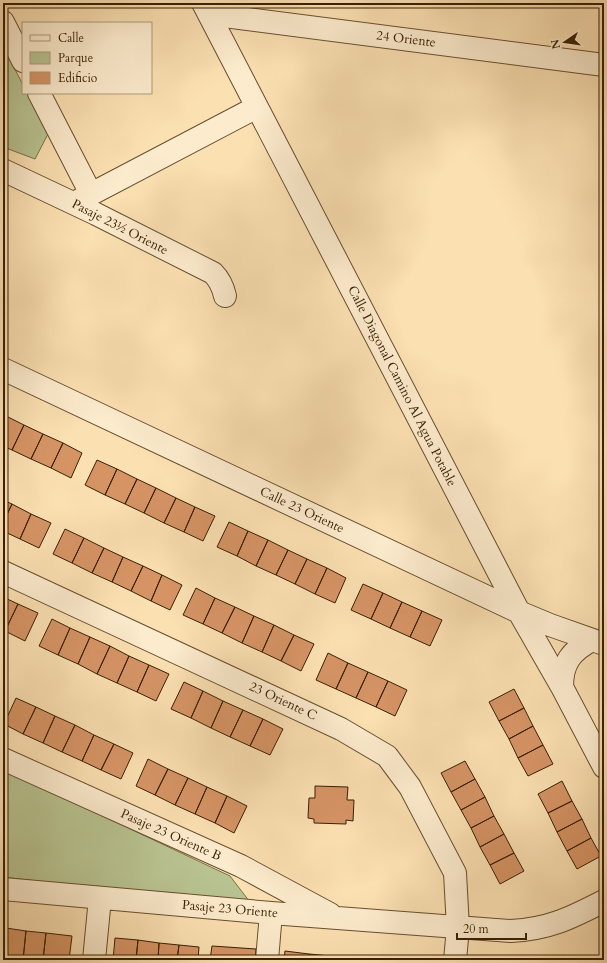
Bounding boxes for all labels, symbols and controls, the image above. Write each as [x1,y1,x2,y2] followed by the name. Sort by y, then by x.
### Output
[22,22,152,94] legend
[545,22,585,62] north arrow
[375,26,437,52] street label: 24 Oriente
[58,30,84,46] text: Calle
[547,37,564,50] text: N
[58,50,93,66] text: Parque
[58,70,98,86] text: Edificio
[69,195,171,259] street label: Pasaje 23½ Oriente
[343,283,461,490] street label: Calle Diagonal Camino Al Agua Potable
[257,483,347,537] street label: Calle 23 Oriente
[246,677,320,725] street label: 23 Oriente C
[118,805,224,865] street label: Pasaje 23 Oriente B
[181,896,279,922] street label: Pasaje 23 Oriente
[457,915,526,941] scale bar
[463,921,490,937] text: 20 m

